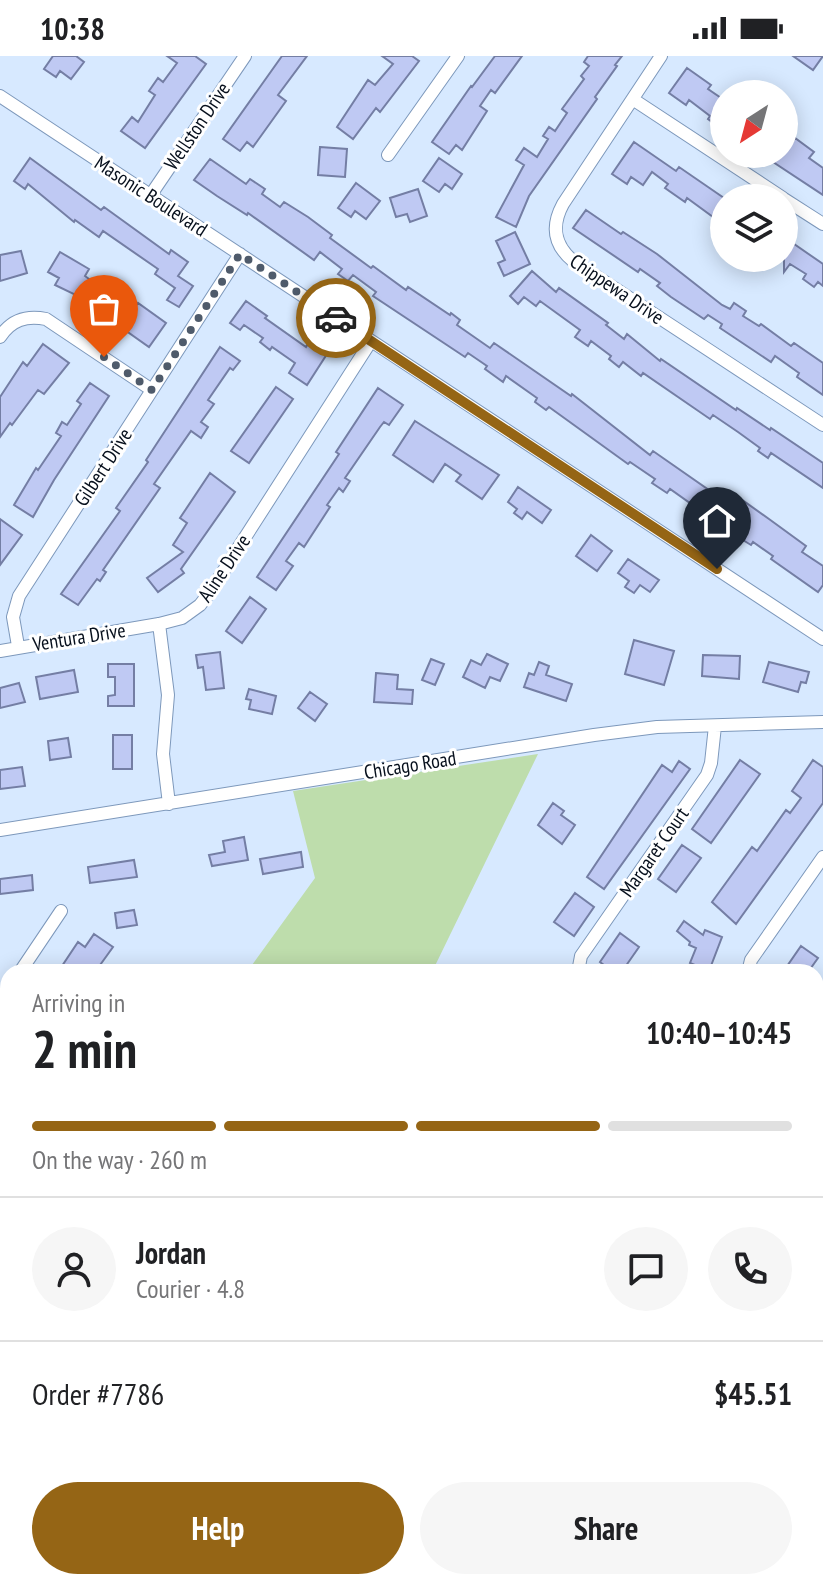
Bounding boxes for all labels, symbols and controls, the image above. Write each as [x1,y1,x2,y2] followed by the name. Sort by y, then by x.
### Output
[40,9,105,48] text: 10:38
[158,77,236,175] street label: Wellston Drive
[710,80,798,168] north arrow
[710,80,798,272] map controls
[90,150,212,242] street label: Masonic Boulevard
[710,184,798,272] button: layers
[565,248,669,330] street label: Chippewa Drive
[70,275,138,357] pin
[296,278,376,358] courier
[82,287,126,331] icon: bag
[314,296,358,340] icon: car
[68,423,138,511] street label: Gilbert Drive
[683,487,751,569] pin
[695,499,739,543] icon: home
[192,529,256,607] street label: Aline Drive
[30,617,127,657] street label: Ventura Drive
[362,745,458,785] street label: Chicago Road
[614,802,695,902] street label: Margaret Court
[32,986,125,1019] text: Arriving in
[646,1013,792,1052] text: 10:40–10:45
[32,1015,137,1082] text: 2 min
[32,1143,207,1176] text: On the way · 260 m
[32,1227,116,1311] button: person
[604,1227,688,1311] button: chat
[708,1227,792,1311] button: phone
[136,1233,206,1272] text: Jordan
[136,1272,245,1305] text: Courier · 4.8
[32,1374,164,1413] text: Order #7786
[714,1374,792,1413] text: $45.51
[32,1482,404,1574] button: Help
[420,1482,792,1574] button: Share

